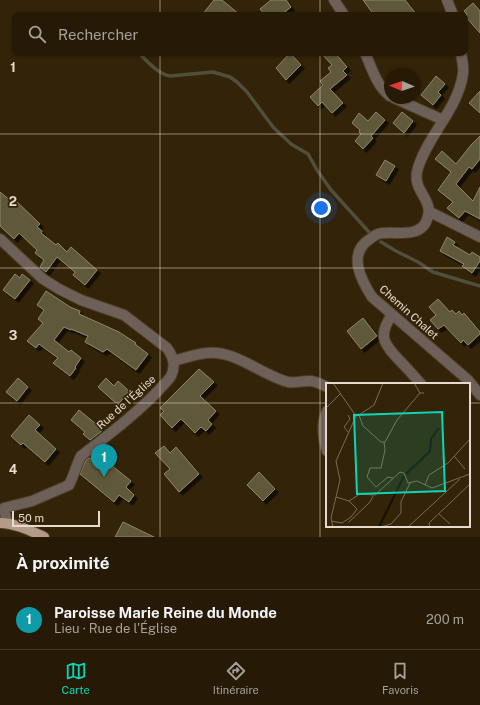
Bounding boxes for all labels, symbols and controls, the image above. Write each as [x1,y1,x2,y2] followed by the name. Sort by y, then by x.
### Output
[12,12,468,56] search box
[26,23,48,45] icon: search
[58,26,138,43] text: Rechercher
[10,60,16,75] text: 1
[384,68,420,104] north arrow
[9,194,17,209] text: 2
[311,198,331,218] your location
[377,283,441,341] street label: Chemin Chalet
[9,328,18,343] text: 3
[94,372,158,431] street label: Rue de l'Église
[326,383,470,527] inset map
[91,444,117,477] pin: 1
[9,462,18,477] text: 4
[12,509,100,528] scale bar
[18,512,44,524] text: 50 m
[16,553,110,573] text: À proximité
[54,604,277,621] text: Paroisse Marie Reine du Monde
[26,612,32,627] text: 1
[426,612,464,627] text: 200 m
[54,621,177,636] text: Lieu · Rue de l'Église
[62,660,90,696] tab: Carte
[213,660,259,696] tab: Itinéraire
[382,660,418,696] tab: Favoris

